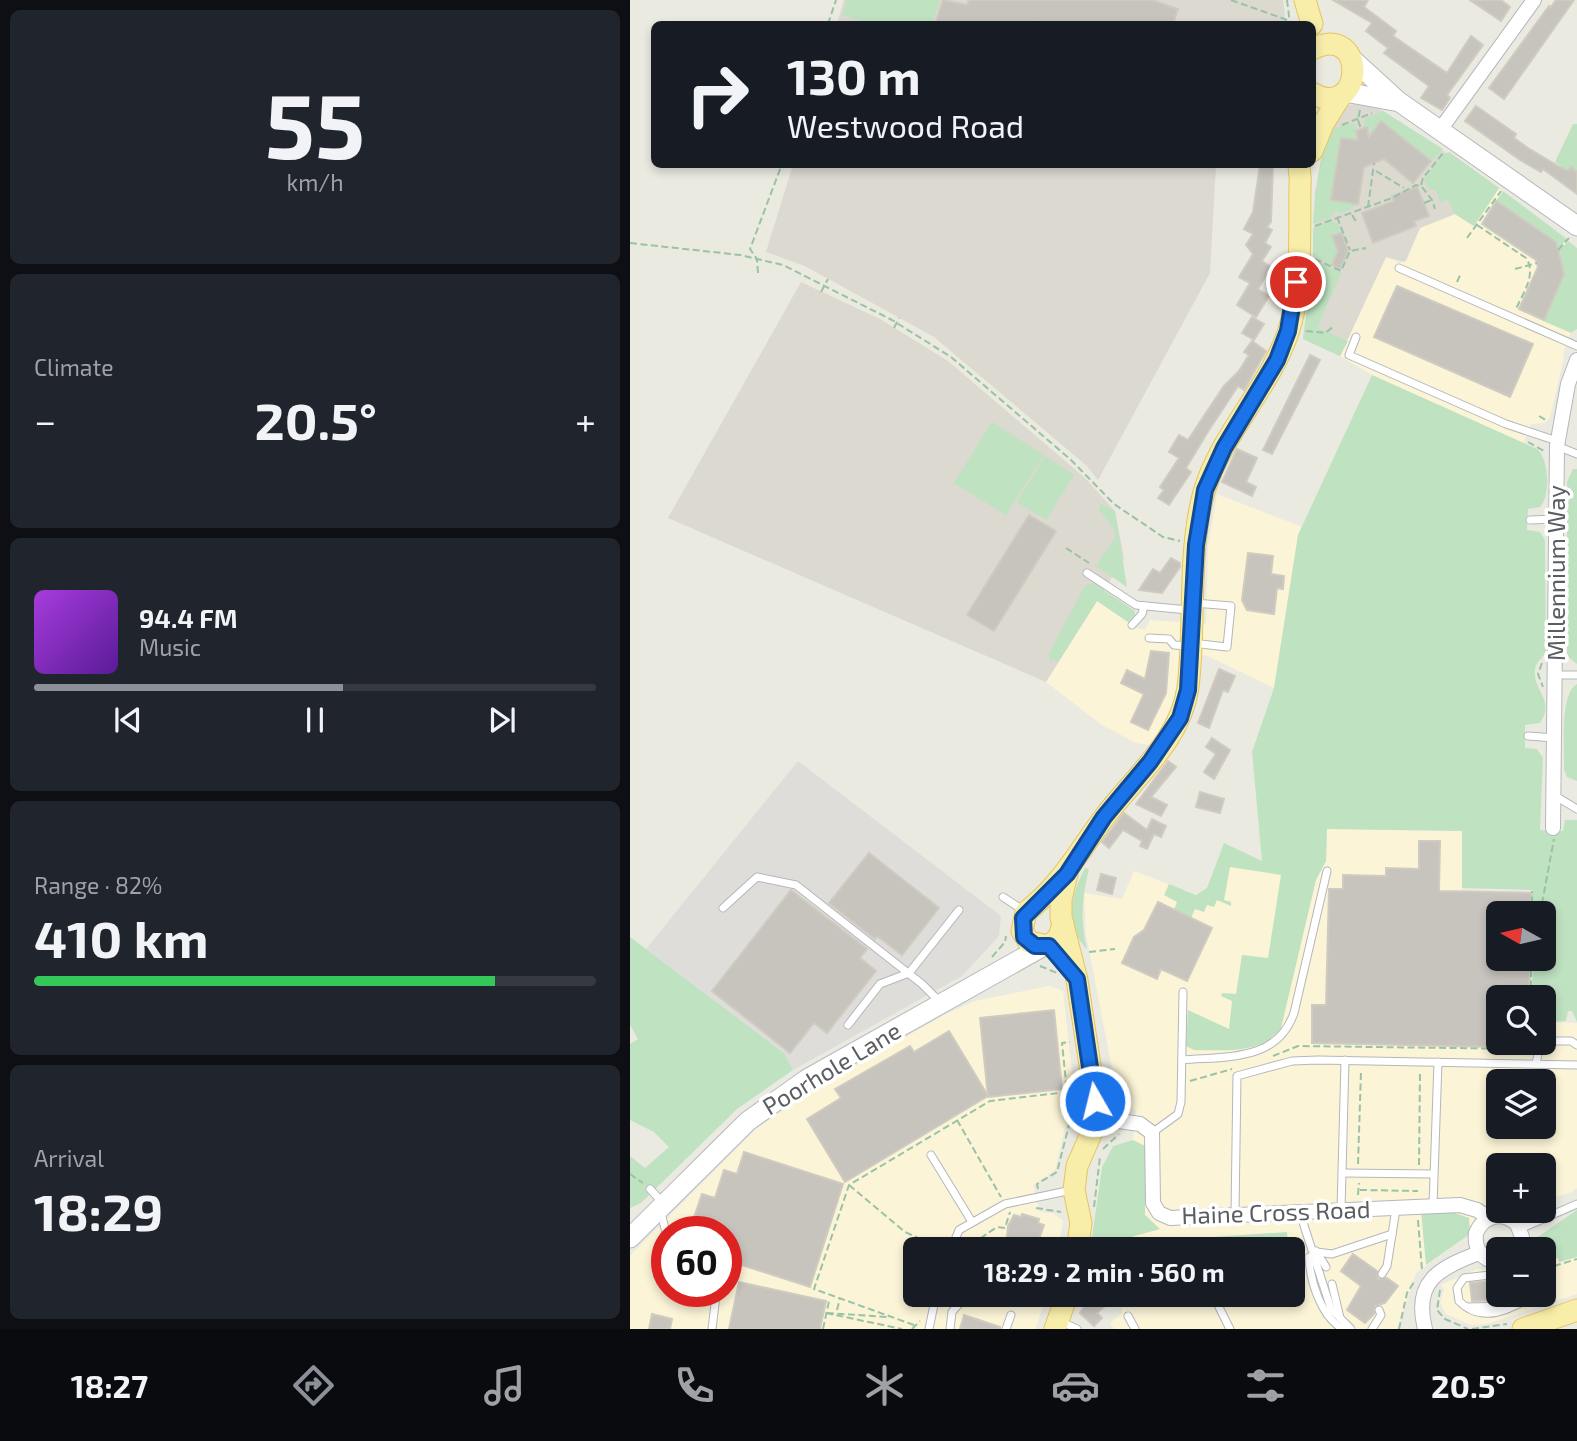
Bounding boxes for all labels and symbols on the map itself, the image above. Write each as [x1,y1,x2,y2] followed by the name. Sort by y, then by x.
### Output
[1266,252,1326,312] pin
[1541,485,1570,661] street label: Millennium Way
[1486,901,1556,971] north arrow
[757,1015,906,1120] street label: Poorhole Lane
[1058,1064,1132,1138] position arrow
[1181,1194,1371,1229] street label: Haine Cross Road
[651,1216,742,1307] speed limit sign: 60

